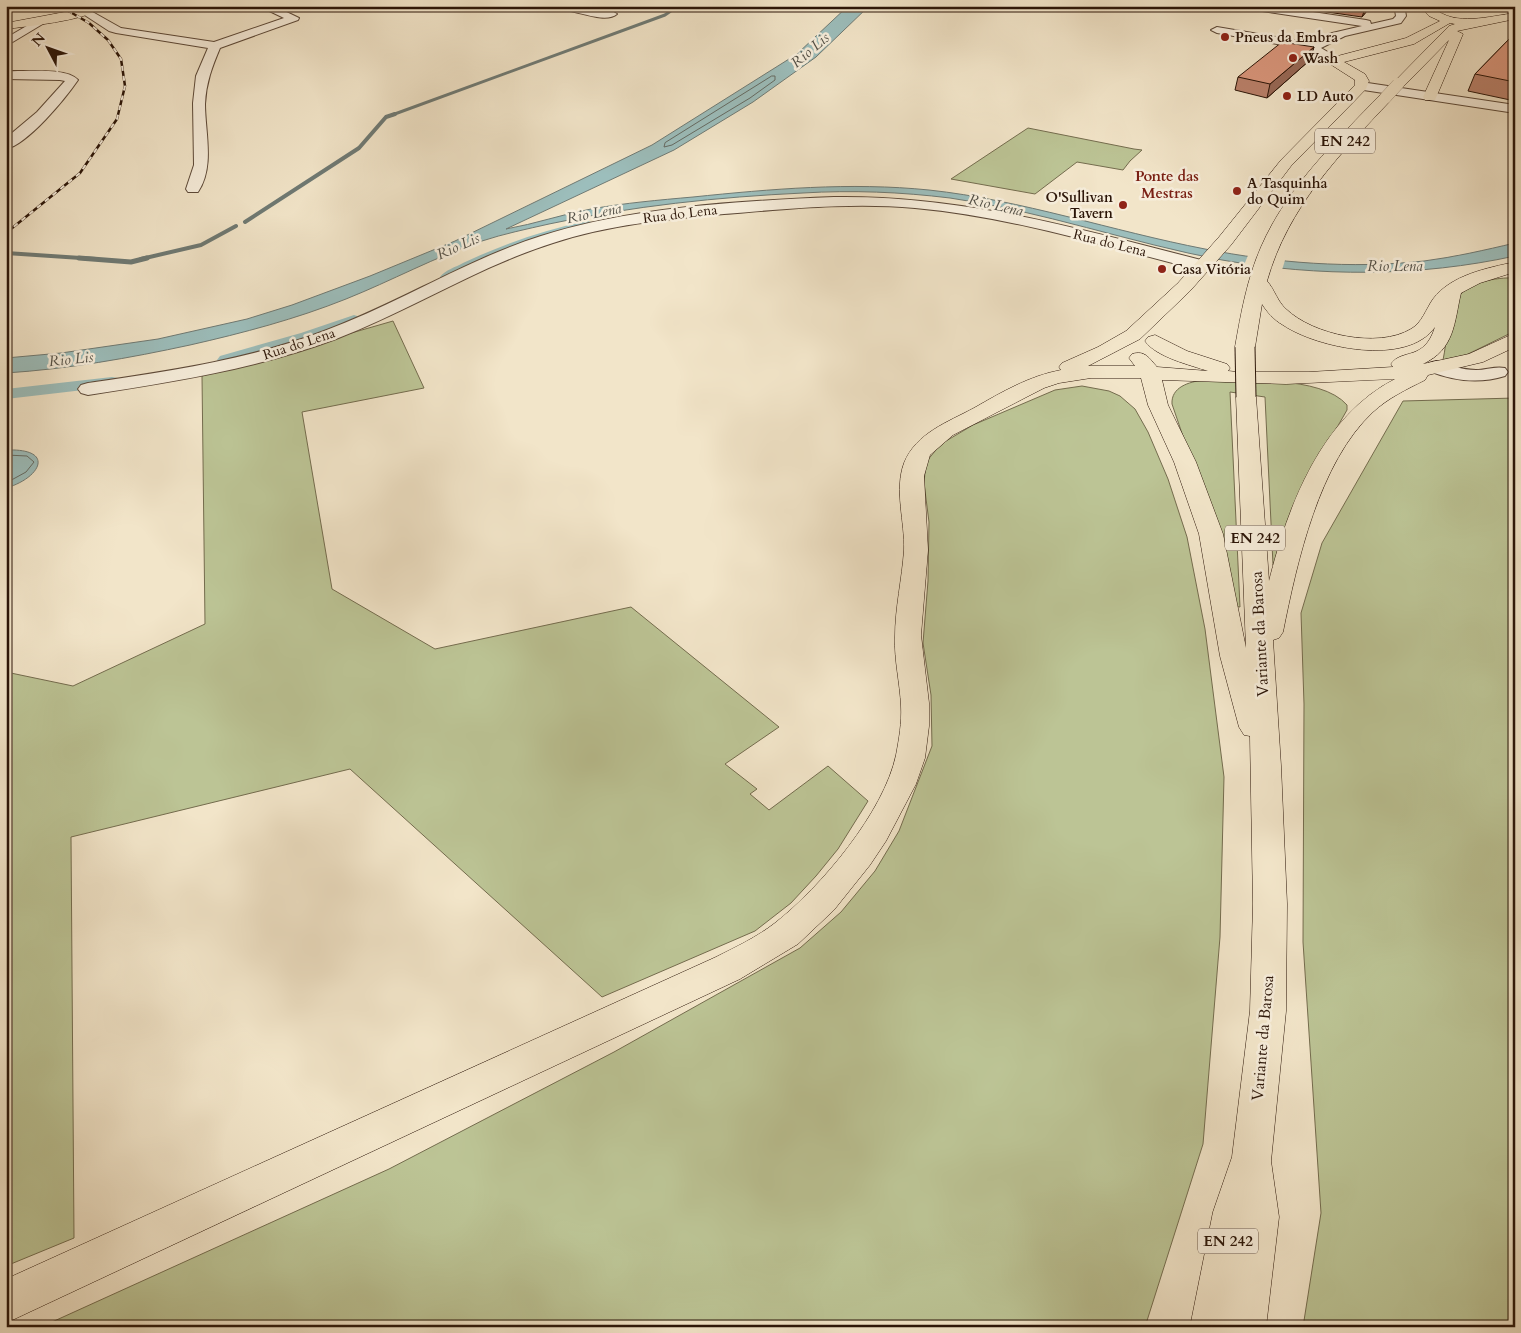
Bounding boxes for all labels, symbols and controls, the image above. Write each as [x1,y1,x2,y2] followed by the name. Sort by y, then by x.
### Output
[22,22,72,72] north arrow
[786,28,834,72] water label: Rio Lis
[1235,28,1338,47] place label: Pneus da Embra
[27,29,50,51] text: N
[1219,31,1231,43] marker: Pneus da Embra
[1302,49,1338,68] place label: Wash
[1287,52,1299,64] marker: Wash
[1297,87,1354,106] place label: LD Auto
[1281,90,1293,102] marker: LD Auto
[1315,128,1375,154] road number: EN 242
[1135,166,1199,203] district label: Ponte das Mestras
[1247,174,1328,209] place label: A Tasquinha do Quim
[1231,185,1243,197] marker: A Tasquinha do Quim
[1045,188,1113,223] place label: O'Sullivan Tavern
[967,189,1026,221] water label: Rio Lena
[565,198,623,228] water label: Rio Lena
[1117,199,1129,211] marker: O'Sullivan Tavern
[642,200,718,228] street label: Rua do Lena
[1071,225,1149,261] street label: Rua do Lena
[433,228,483,264] water label: Rio Lis
[1367,256,1423,276] water label: Rio Lena
[1172,260,1251,279] place label: Casa Vitória
[1156,263,1168,275] marker: Casa Vitória
[260,323,338,365] street label: Rua do Lena
[48,347,94,371] water label: Rio Lis
[1225,526,1285,550] road number: EN 242
[1246,570,1274,697] street label: Variante da Barosa
[1247,974,1279,1102] street label: Variante da Barosa
[1198,1228,1258,1254] road number: EN 242

